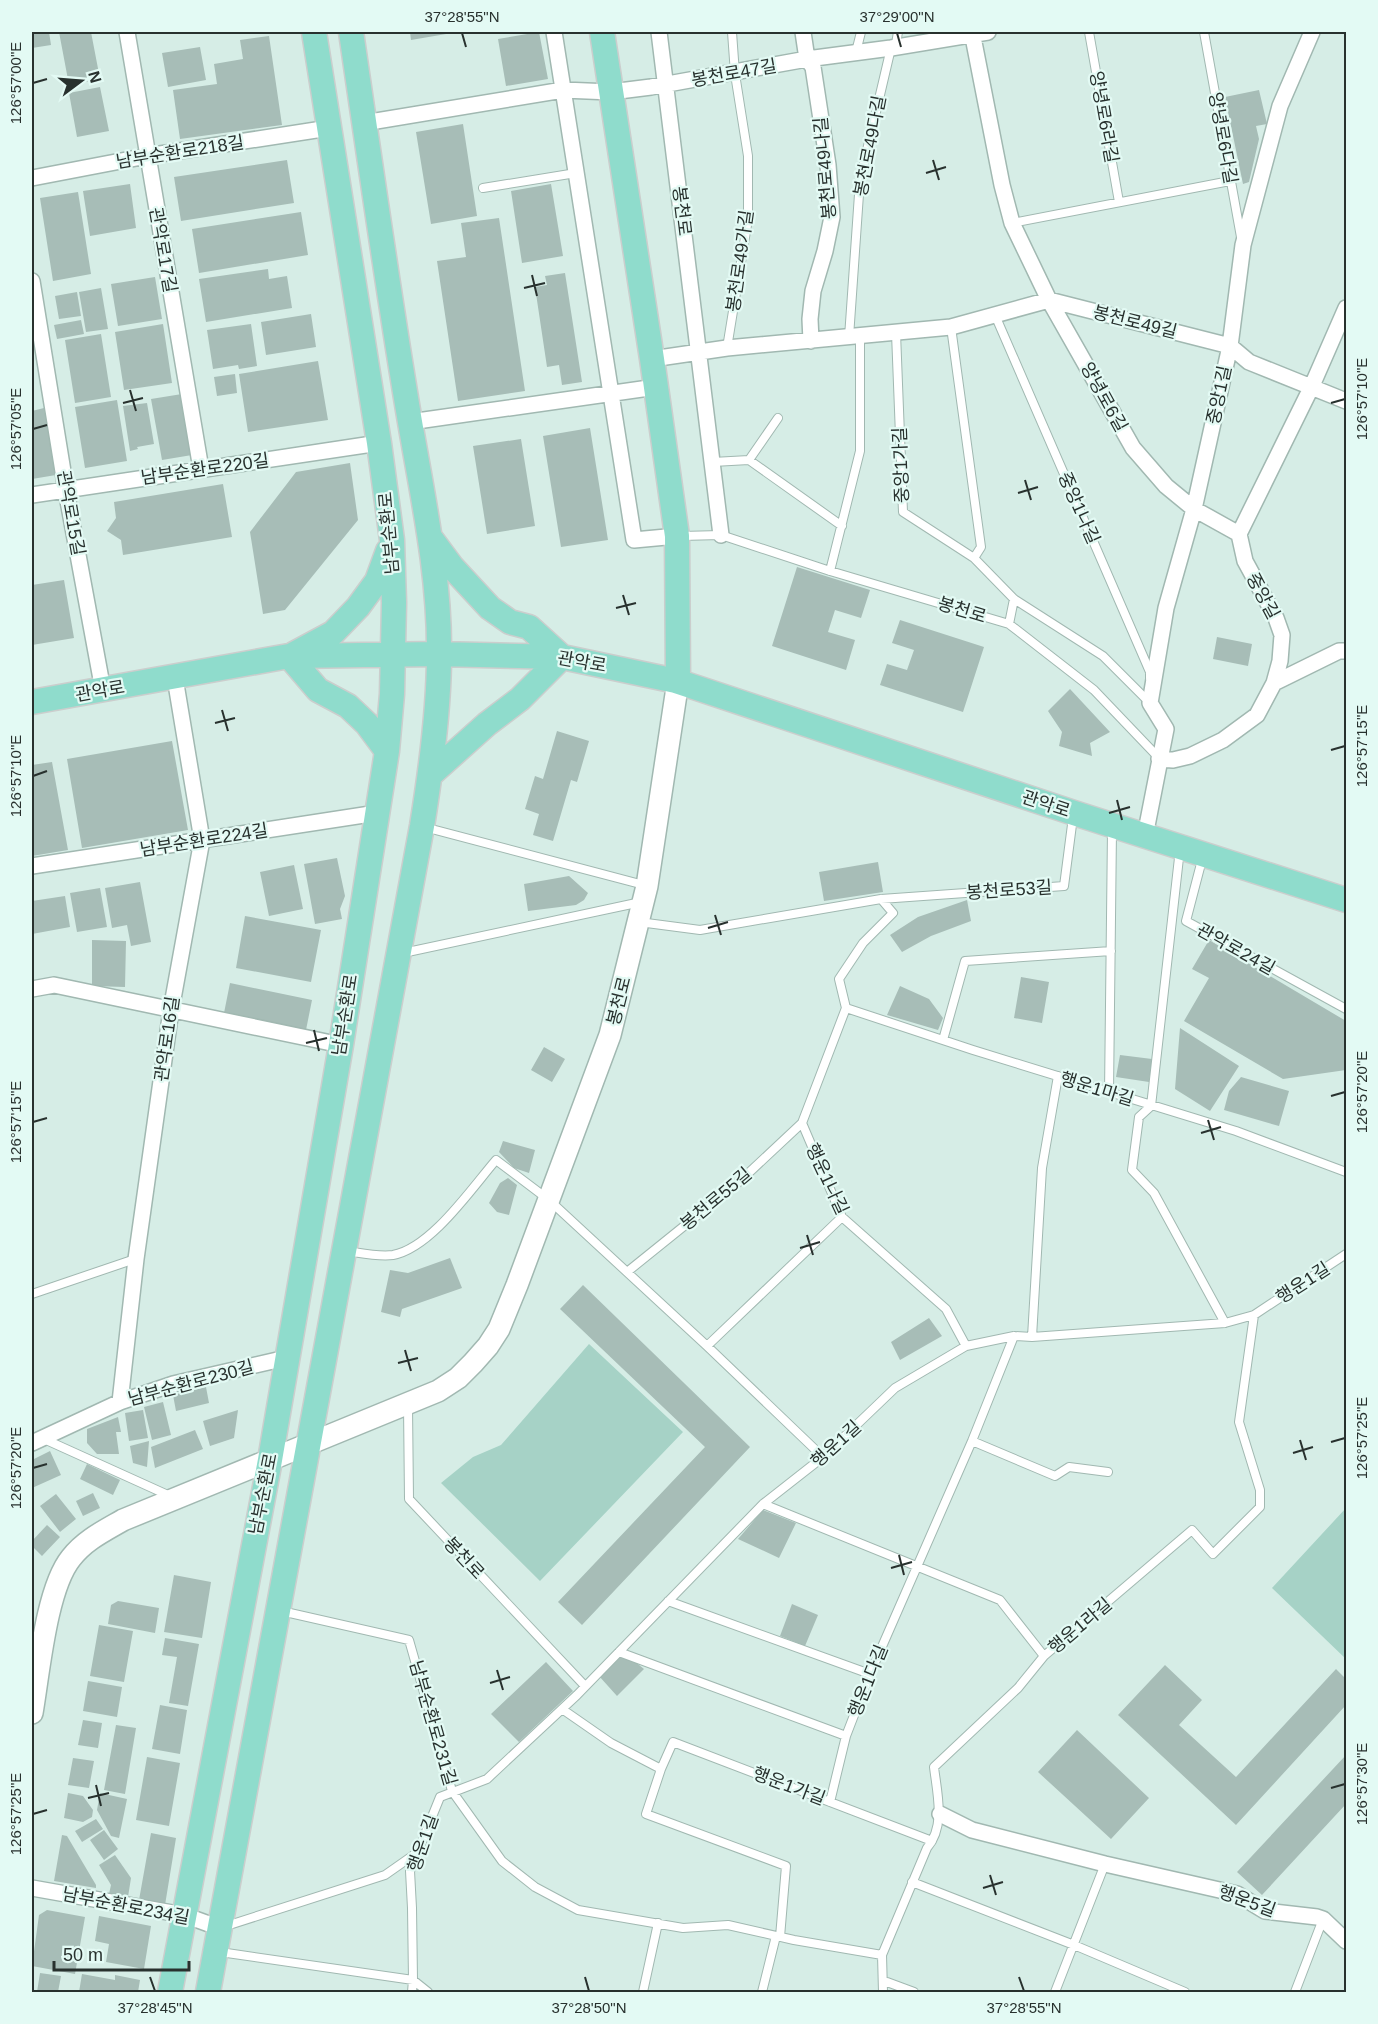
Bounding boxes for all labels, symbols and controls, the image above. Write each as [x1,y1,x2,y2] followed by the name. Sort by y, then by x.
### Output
[424,8,500,25] text: 37°28'55"N
[859,8,935,25] text: 37°29'00"N
[7,42,24,124] text: 126°57'00"E
[51,51,111,111] north arrow
[690,56,778,90] street label: 봉천로47길
[85,69,105,85] text: N
[1086,70,1122,164] street label: 양녕로6라길
[1205,91,1241,185] street label: 양녕로6다길
[850,94,890,198] street label: 봉천로49다길
[811,116,839,220] street label: 봉천로49나길
[115,132,245,172] street label: 남부순환로218길
[669,185,695,237] street label: 봉천로
[146,206,180,294] street label: 관악로17길
[723,209,757,313] street label: 봉천로49가길
[1091,302,1179,342] street label: 봉천로49길
[1353,358,1370,440] text: 126°57'10"E
[1077,359,1131,435] street label: 양녕로6길
[1203,364,1235,426] street label: 중앙1길
[7,388,24,470] text: 126°57'05"E
[890,427,912,503] street label: 중앙1가길
[140,450,270,488] street label: 남부순환로220길
[54,469,88,557] street label: 관악로15길
[1054,469,1104,547] street label: 중앙1나길
[375,491,403,575] street label: 남부순환로
[1243,569,1283,623] street label: 중앙길
[935,593,989,627] street label: 봉천로
[556,648,608,676] street label: 관악로
[74,677,126,705] street label: 관악로
[1353,705,1370,787] text: 126°57'15"E
[7,735,24,817] text: 126°57'10"E
[1019,787,1073,821] street label: 관악로
[139,820,269,860] street label: 남부순환로224길
[965,877,1053,903] street label: 봉천로53길
[1193,919,1279,979] street label: 관악로24길
[329,973,361,1057] street label: 남부순환로
[603,974,635,1028] street label: 봉천로
[151,995,183,1083] street label: 관악로16길
[1353,1051,1370,1133] text: 126°57'20"E
[1058,1068,1136,1110] street label: 행운1마길
[7,1081,24,1163] text: 126°57'15"E
[802,1140,852,1218] street label: 행운1나길
[677,1164,755,1234] street label: 봉천로55길
[1273,1258,1333,1308] street label: 행운1길
[126,1357,256,1409] street label: 남부순환로230길
[1353,1397,1370,1479] text: 126°57'25"E
[807,1417,865,1471] street label: 행운1길
[7,1427,24,1509] text: 126°57'20"E
[245,1451,281,1537] street label: 남부순환로
[440,1533,488,1583] street label: 봉천로
[1044,1594,1116,1658] street label: 행운1라길
[844,1642,892,1720] street label: 행운1다길
[406,1658,460,1788] street label: 남부순환로231길
[1353,1743,1370,1825] text: 126°57'30"E
[750,1763,828,1809] street label: 행운1가길
[7,1773,24,1855] text: 126°57'25"E
[404,1812,442,1874] street label: 행운1길
[1216,1881,1278,1921] street label: 행운5길
[61,1884,191,1928] street label: 남부순환로234길
[54,1934,189,1972] scale bar
[63,1945,103,1965] text: 50 m
[117,1999,193,2016] text: 37°28'45"N
[551,1999,627,2016] text: 37°28'50"N
[986,1999,1062,2016] text: 37°28'55"N

